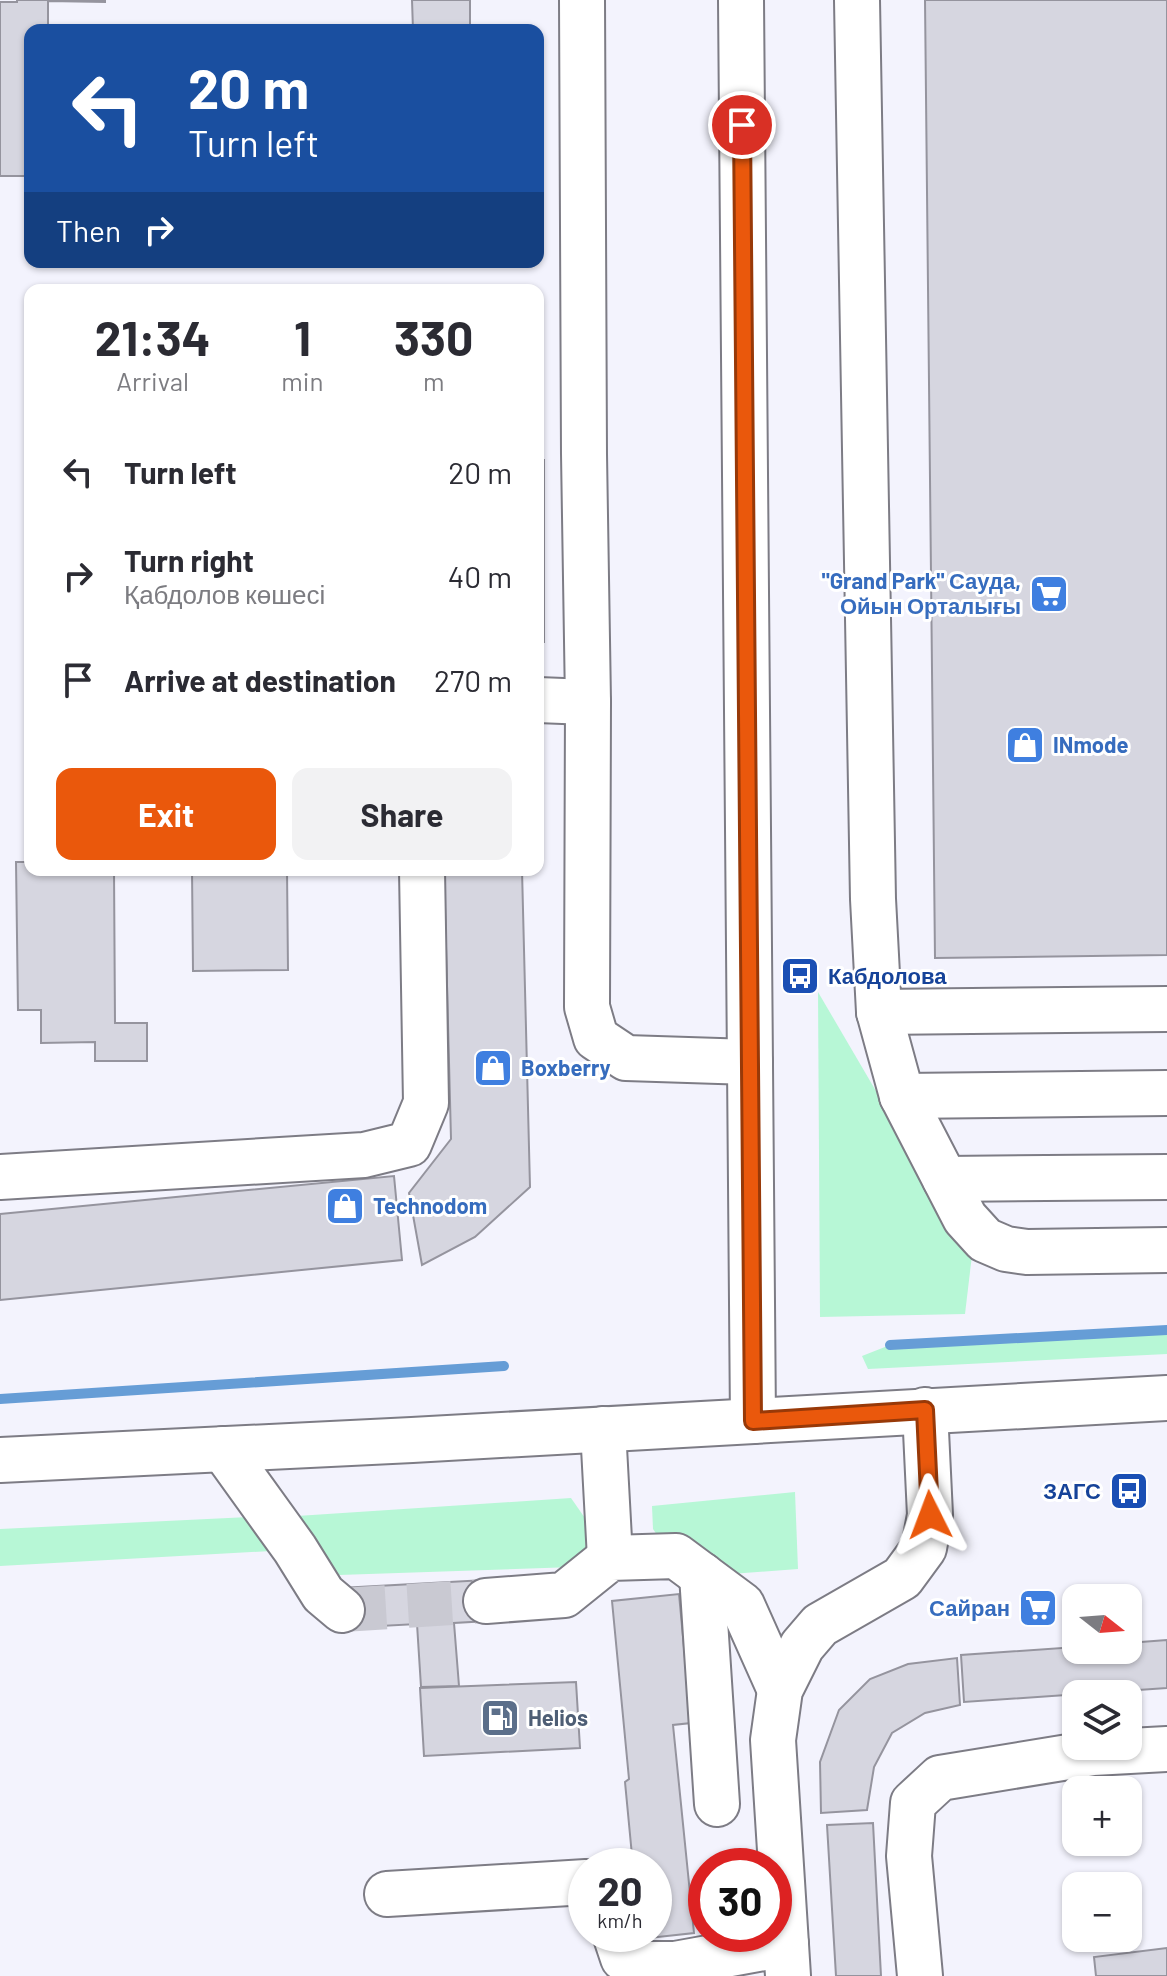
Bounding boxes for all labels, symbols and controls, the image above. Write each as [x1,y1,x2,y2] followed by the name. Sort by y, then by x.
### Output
[188,53,309,120] text: 20 m
[56,56,160,160] icon: left
[708,91,776,159] pin
[720,103,764,147] icon: arrive
[188,121,319,164] text: Turn left
[137,208,181,252] icon: right
[56,212,121,248] text: Then
[95,308,211,366] text: 21:34
[294,308,311,366] text: 1
[394,308,473,366] text: 330
[116,365,189,396] text: Arrival
[281,365,323,396] text: min
[423,365,444,396] text: m
[56,450,100,494] icon: left
[124,454,237,490] text: Turn left
[448,454,512,490] text: 20 m
[124,542,254,578] text: Turn right
[56,554,100,598] icon: right
[448,558,512,594] text: 40 m
[822,567,1021,619] place label: "Grand Park" Сауда, Ойын Орталығы
[1028,573,1070,615] supermarket icon: "Grand Park" Сауда, Ойын Орталығы
[124,578,325,609] text: Қабдолов көшесі
[56,658,100,702] icon: arrive
[124,662,396,698] text: Arrive at destination
[434,662,512,698] text: 270 m
[1004,724,1046,766] shop icon: INmode
[1053,731,1128,757] place label: INmode
[56,768,276,860] button: Exit
[292,768,512,860] button: Share
[779,955,821,997] bus stop icon: Кабдолова
[828,962,947,989] place label: Кабдолова
[472,1047,514,1089] shop icon: Boxberry
[521,1054,611,1080] place label: Boxberry
[324,1185,366,1227] shop icon: Technodom
[373,1192,487,1218] place label: Technodom
[1108,1470,1150,1512] bus stop icon: ЗАГС
[888,1473,972,1557] position arrow
[1043,1477,1101,1503] place label: ЗАГС
[1062,1584,1142,1664] north arrow
[1062,1584,1142,1952] map controls
[1017,1587,1059,1629] supermarket icon: Сайран
[929,1594,1010,1621] place label: Сайран
[1062,1680,1142,1760] button: layers
[479,1697,521,1739] fuel station icon: Helios
[528,1704,588,1730] place label: Helios
[1062,1776,1142,1856] button: +
[688,1848,792,1952] speed limit sign: 30
[597,1866,643,1914] text: 20
[1062,1872,1142,1952] button: −
[597,1908,643,1932] text: km/h

